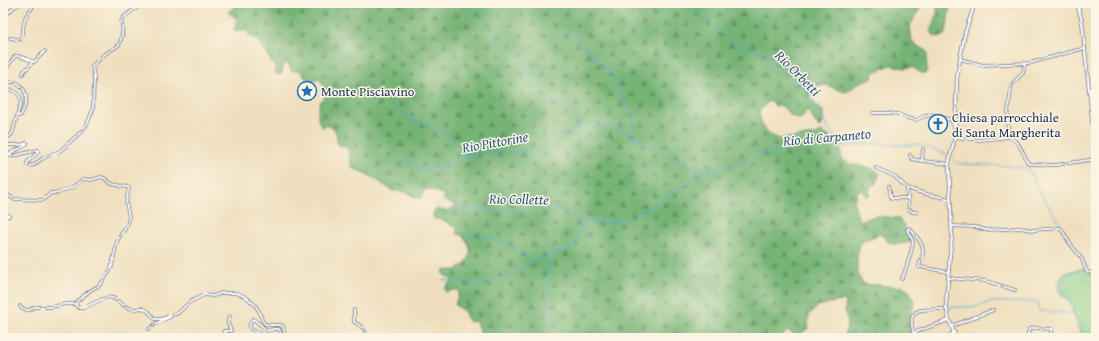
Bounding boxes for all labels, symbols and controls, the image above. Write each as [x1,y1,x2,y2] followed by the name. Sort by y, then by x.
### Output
[770,45,826,101] water label: Rio Orbetti
[296,80,318,102] place icon: Monte Pisciavino
[321,82,415,101] place label: Monte Pisciavino
[952,108,1061,142] place label: Chiesa parrocchiale di Santa Margherita
[927,113,949,135] church icon: Chiesa parrocchiale di Santa Margherita
[781,123,872,151] water label: Rio di Carpaneto
[459,126,530,158] water label: Rio Pittorine
[488,188,549,210] water label: Rio Collette

